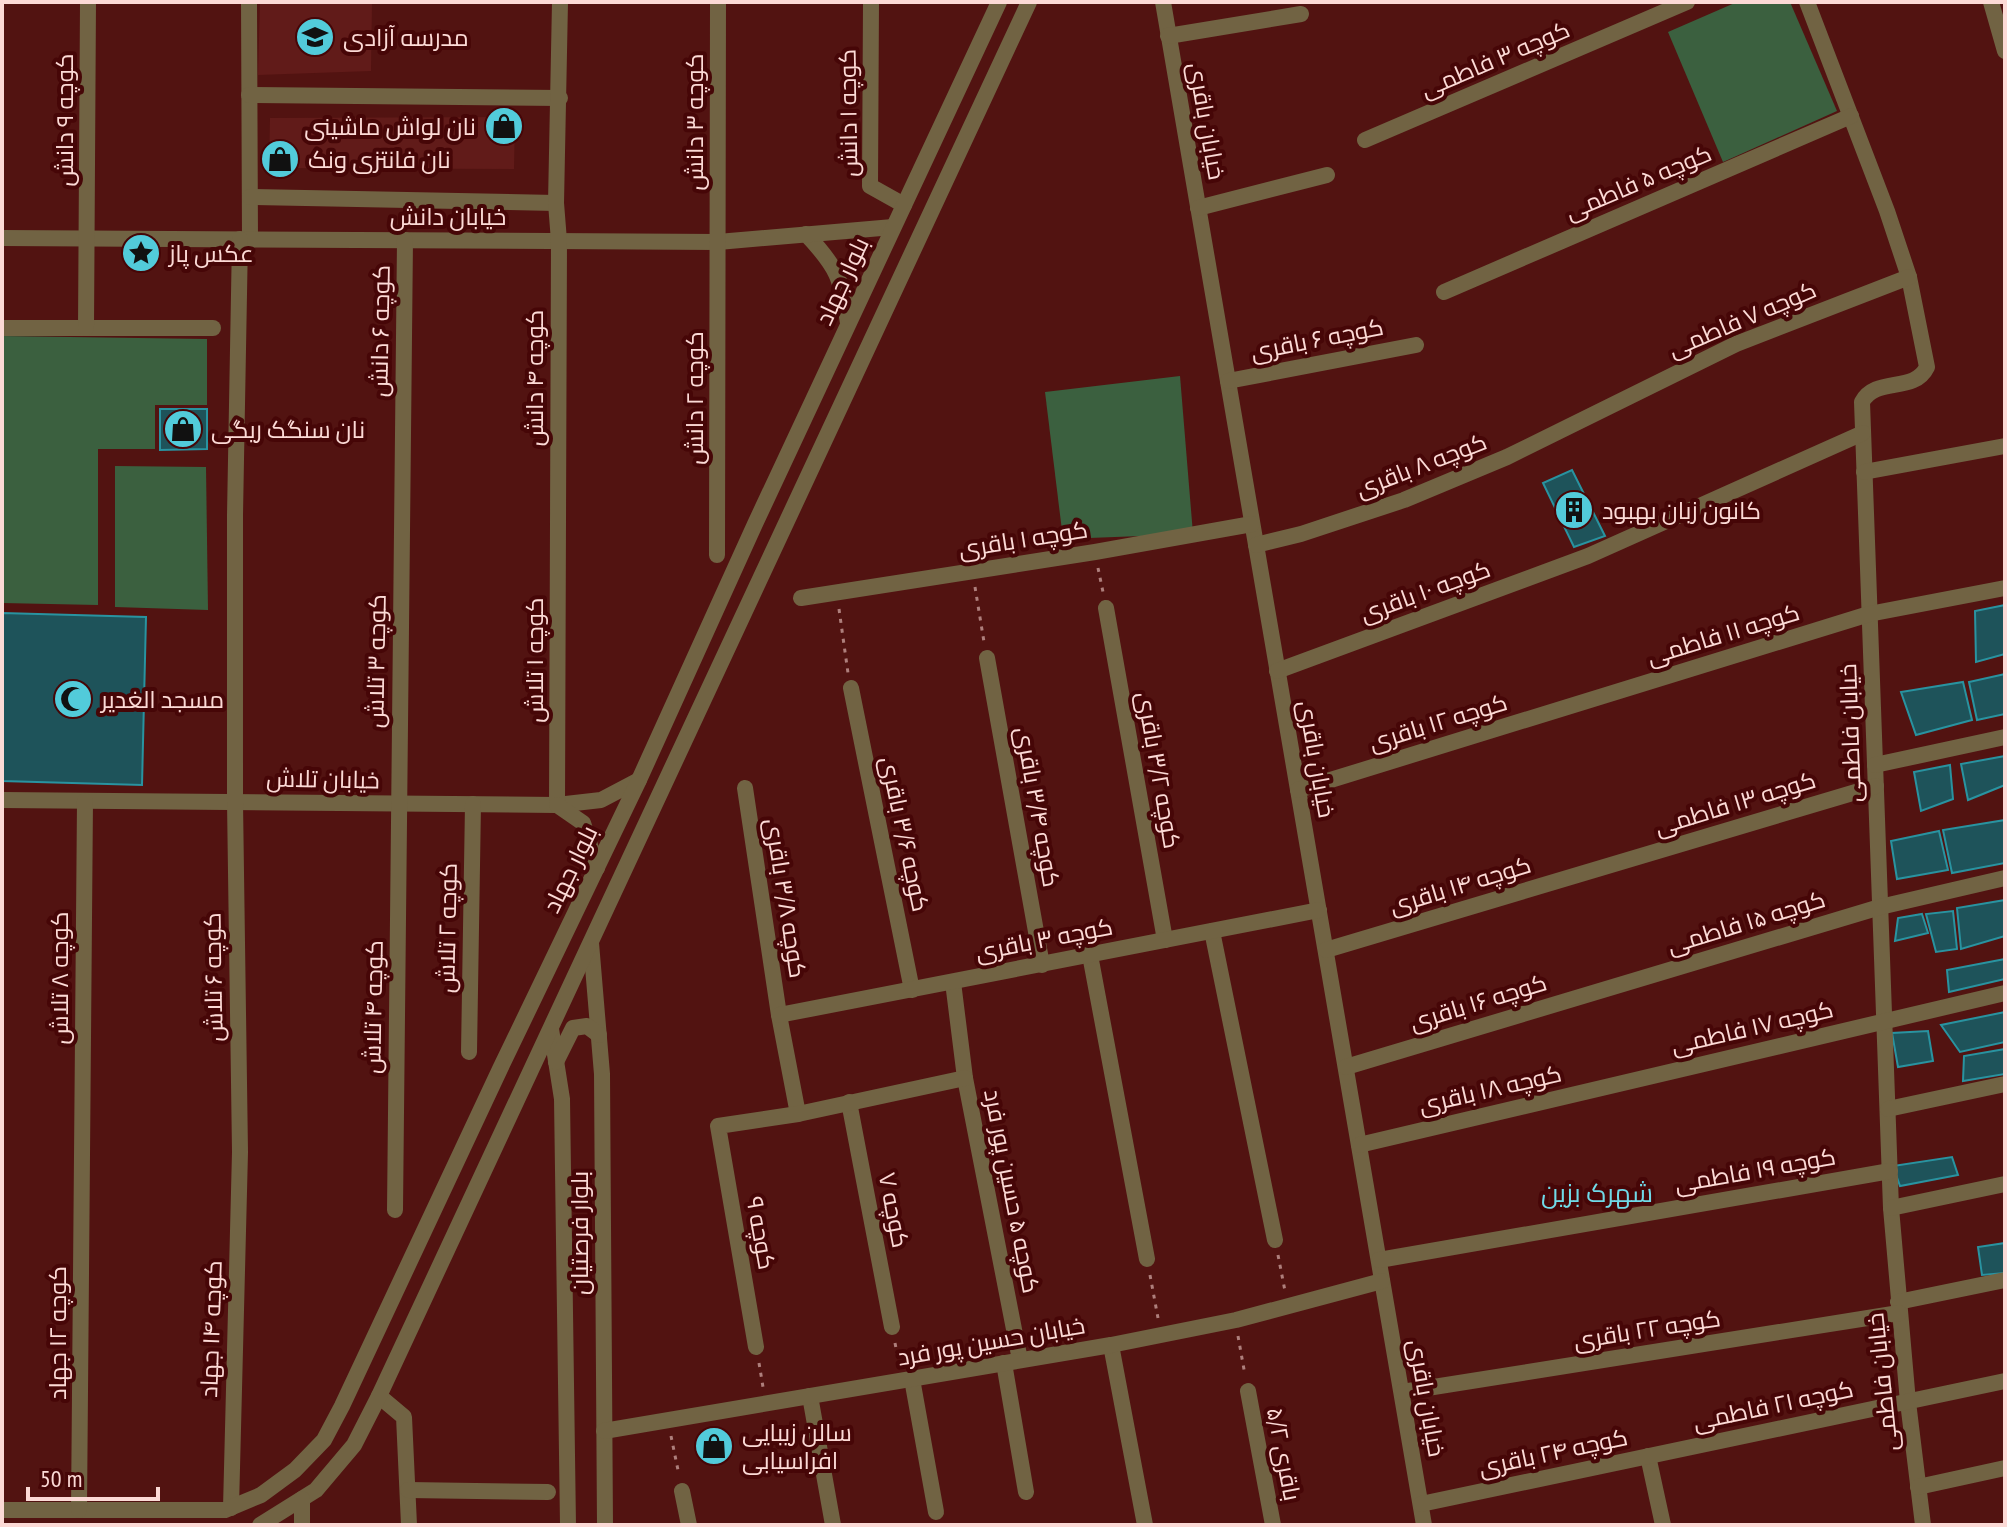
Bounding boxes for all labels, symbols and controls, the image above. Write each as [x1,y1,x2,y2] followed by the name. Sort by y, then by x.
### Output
[1416,14,1575,105] street label: کوچه ۳ فاطمی
[294,16,336,58] school or university icon: مدرسه آزادی
[343,22,469,53] place label: مدرسه آزادی
[831,49,866,177] street label: کوچه ۱ دانش
[49,53,81,187] street label: کوچه ۹ دانش
[679,54,711,190] street label: کوچه ۳ دانش
[1181,60,1233,182] street label: خیابان باقری
[483,105,525,147] shop icon: نان لواش ماشينى
[304,111,476,142] place label: نان لواش ماشينى
[1560,137,1716,228] street label: کوچه ۵ فاطمی
[259,138,301,180] shop icon: نان فانتزى ونک
[308,144,451,175] place label: نان فانتزى ونک
[390,201,506,232] street label: خیابان دانش
[120,232,162,274] place icon: عکس پاز
[808,232,876,330] street label: بلوار جهاد
[167,238,254,270] place label: عکس پاز
[363,265,398,397] street label: کوچه ۶ دانش
[1663,274,1821,365] street label: کوچه ۷ فاطمی
[519,310,551,446] street label: کوچه ۴ دانش
[1248,311,1386,368] street label: کوچه ۶ باقری
[679,331,711,465] street label: کوچه ۲ دانش
[162,408,204,450] shop icon: نان سنگک ریگی
[211,414,365,445] place label: نان سنگک ریگی
[1351,426,1491,505] street label: کوچه ۸ باقری
[1553,489,1595,531] building icon: کانون زبان بهبود
[1602,495,1761,526] place label: کانون زبان بهبود
[956,513,1090,565] street label: کوچه ۱ باقری
[1356,553,1495,630] street label: کوچه ۱۰ باقری
[359,594,394,728] street label: کوچه ۳ تلاش
[1643,596,1803,673] street label: کوچه ۱۱ فاطمی
[519,597,551,723] street label: کوچه ۱ تلاش
[1832,663,1868,803] street label: خیابان فاطمی
[52,678,94,720] mosque icon: مسجد الغدیر
[99,684,224,715] place label: مسجد الغدیر
[1365,686,1511,759] street label: کوچه ۱۲ باقری
[1129,689,1188,851] street label: کوچه ۳/۲ باقری
[1291,698,1343,820] street label: خیابان باقری
[1008,724,1067,890] street label: کوچه ۳/۴ باقری
[872,754,937,915] street label: کوچه ۳/۶ باقری
[266,763,380,795] street label: خیابان تلاش
[1651,764,1820,843] street label: کوچه ۱۳ فاطمی
[757,816,814,980] street label: کوچه ۳/۸ باقری
[536,820,604,918] street label: بلوار جهاد
[1385,849,1535,922] street label: کوچه ۱۴ باقری
[430,862,465,994] street label: کوچه ۲ تلاش
[1663,883,1829,962] street label: کوچه ۱۵ فاطمی
[973,910,1115,968] street label: کوچه ۳ باقری
[44,912,76,1044] street label: کوچه ۸ تلاش
[196,912,231,1042] street label: کوچه ۶ تلاش
[356,940,391,1074] street label: کوچه ۴ تلاش
[1406,966,1551,1039] street label: کوچه ۱۶ باقری
[1668,993,1836,1062] street label: کوچه ۱۷ فاطمی
[1416,1058,1565,1121] street label: کوچه ۱۸ باقری
[976,1086,1047,1296] street label: کوچه ۵ حسین پور فرد
[1672,1141,1838,1200] street label: کوچه ۱۹ فاطمی
[871,1170,916,1251] street label: کوچه ۷
[564,1171,595,1295] street label: بلوار فرصتیان
[1541,1176,1653,1209] district label: شهرک بزین
[738,1194,783,1272] street label: کوچه ۹
[193,1260,230,1398] street label: کوچه ۱۴ جهاد
[42,1266,74,1400] street label: کوچه ۱۲ جهاد
[1571,1302,1723,1357] street label: کوچه ۲۲ باقری
[895,1309,1087,1374] street label: خیابان حسین پور فرد
[1859,1311,1905,1453] street label: خیابان فاطمی
[1401,1337,1453,1459] street label: خیابان باقری
[1690,1373,1856,1438] street label: کوچه ۲۱ فاطمی
[1260,1405,1308,1503] street label: باقری ۵/۲
[742,1417,852,1476] place label: سالن زیبایی افراسیابی
[1476,1421,1631,1484] street label: کوچه ۲۴ باقری
[693,1425,735,1467] shop icon: سالن زیبایی افراسیابی
[28,1451,158,1501] scale bar
[40,1463,82,1494] text: 50 m

